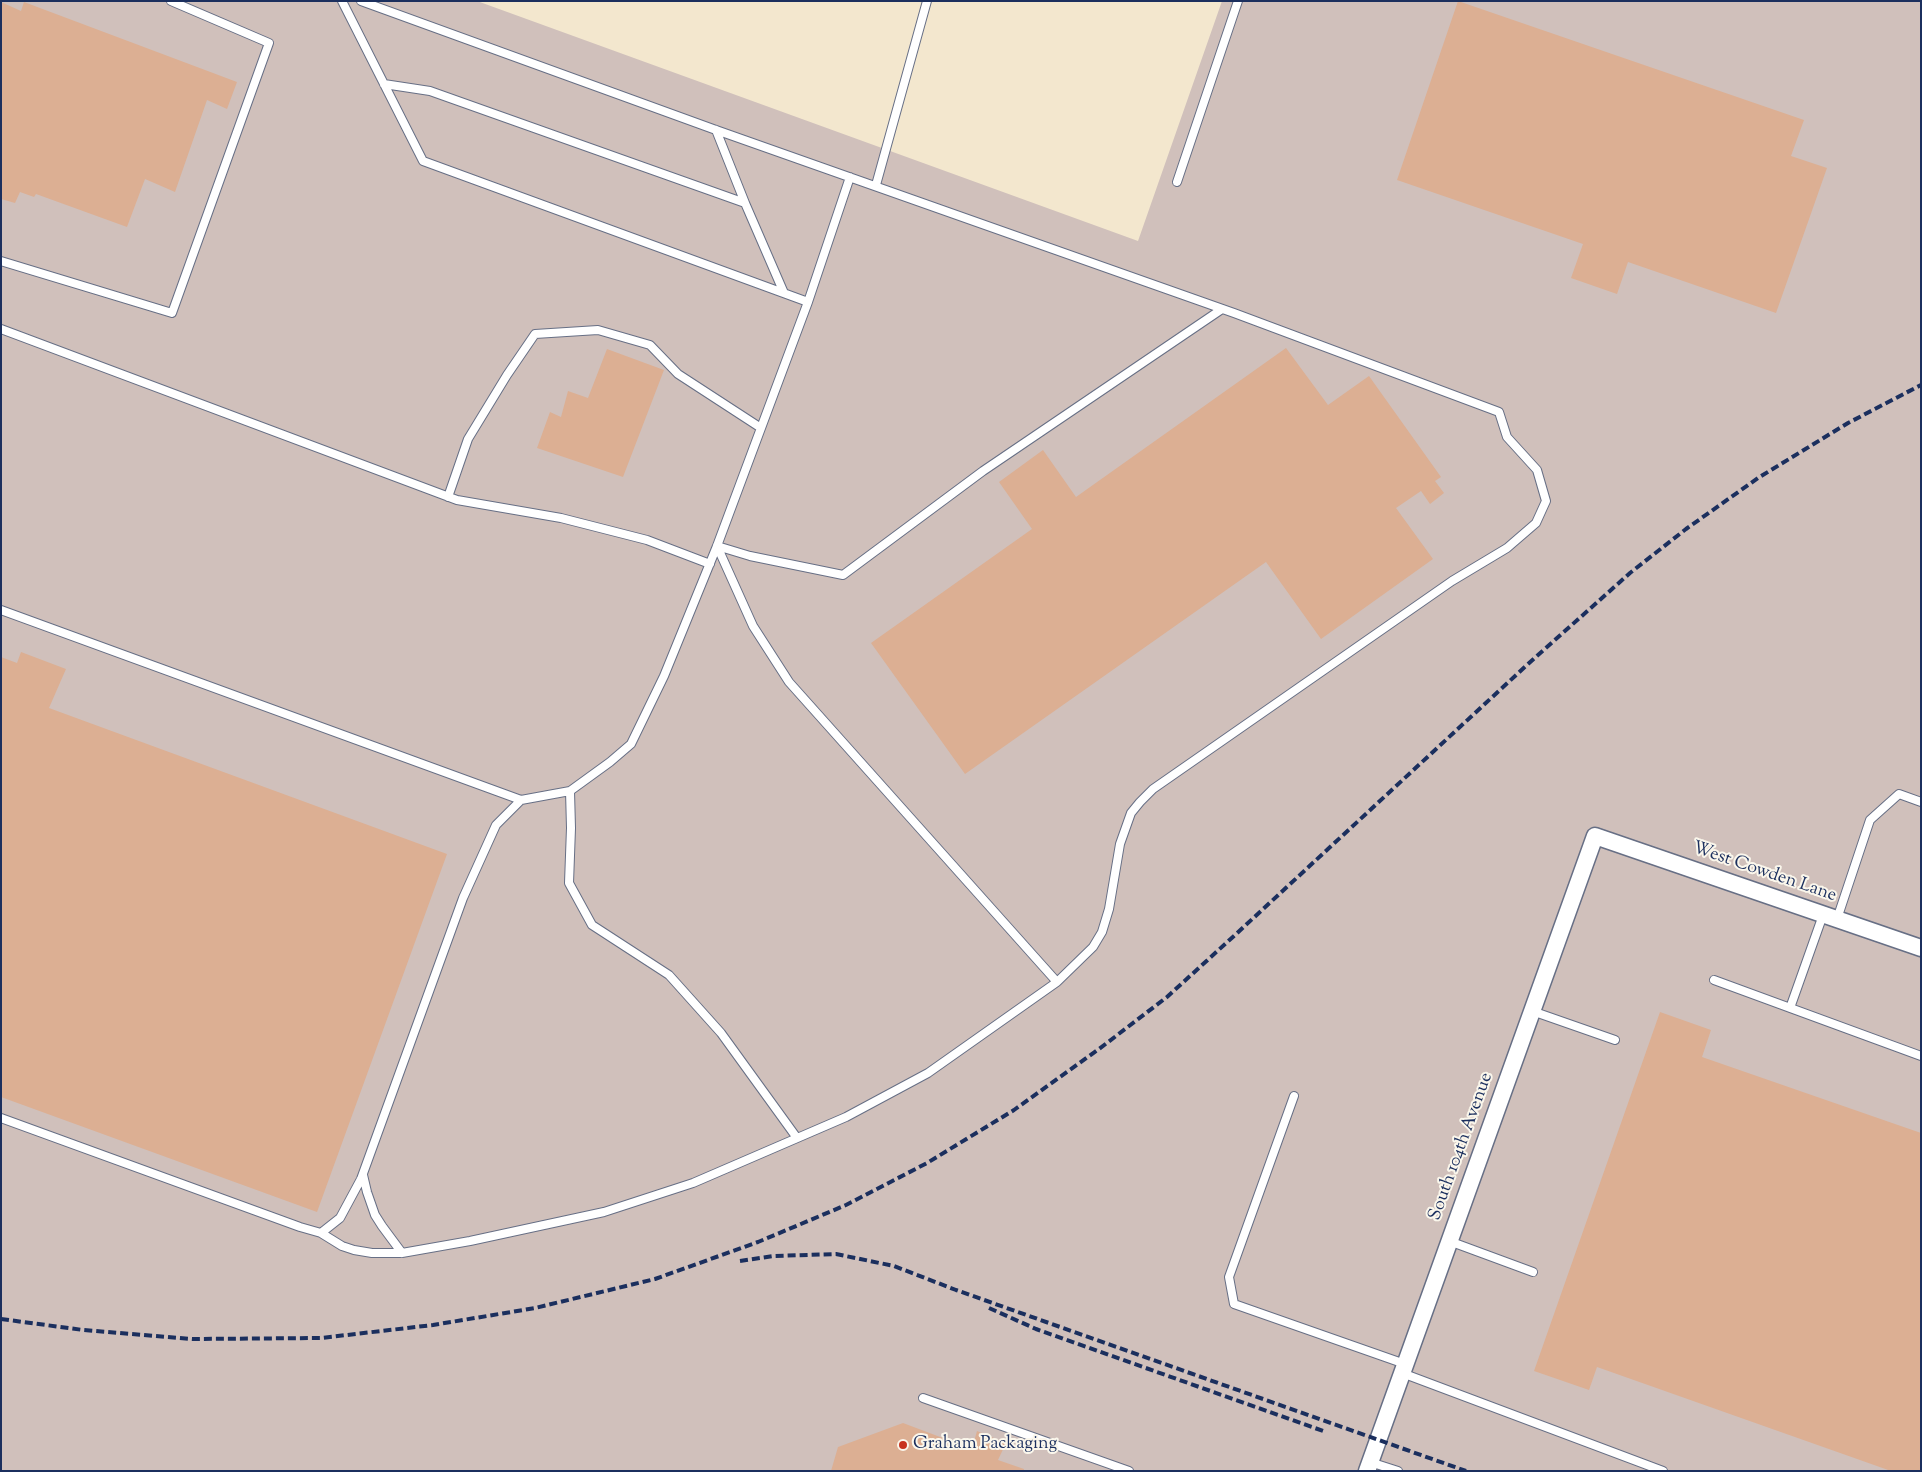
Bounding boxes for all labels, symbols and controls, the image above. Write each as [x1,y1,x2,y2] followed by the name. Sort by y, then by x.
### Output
[1689,838,1839,908] street label: West Cowden Lane
[1425,1070,1499,1224] street label: South 104th Avenue
[913,1434,1057,1456] place label: Graham Packaging
[897,1439,909,1451] marker: Graham Packaging

